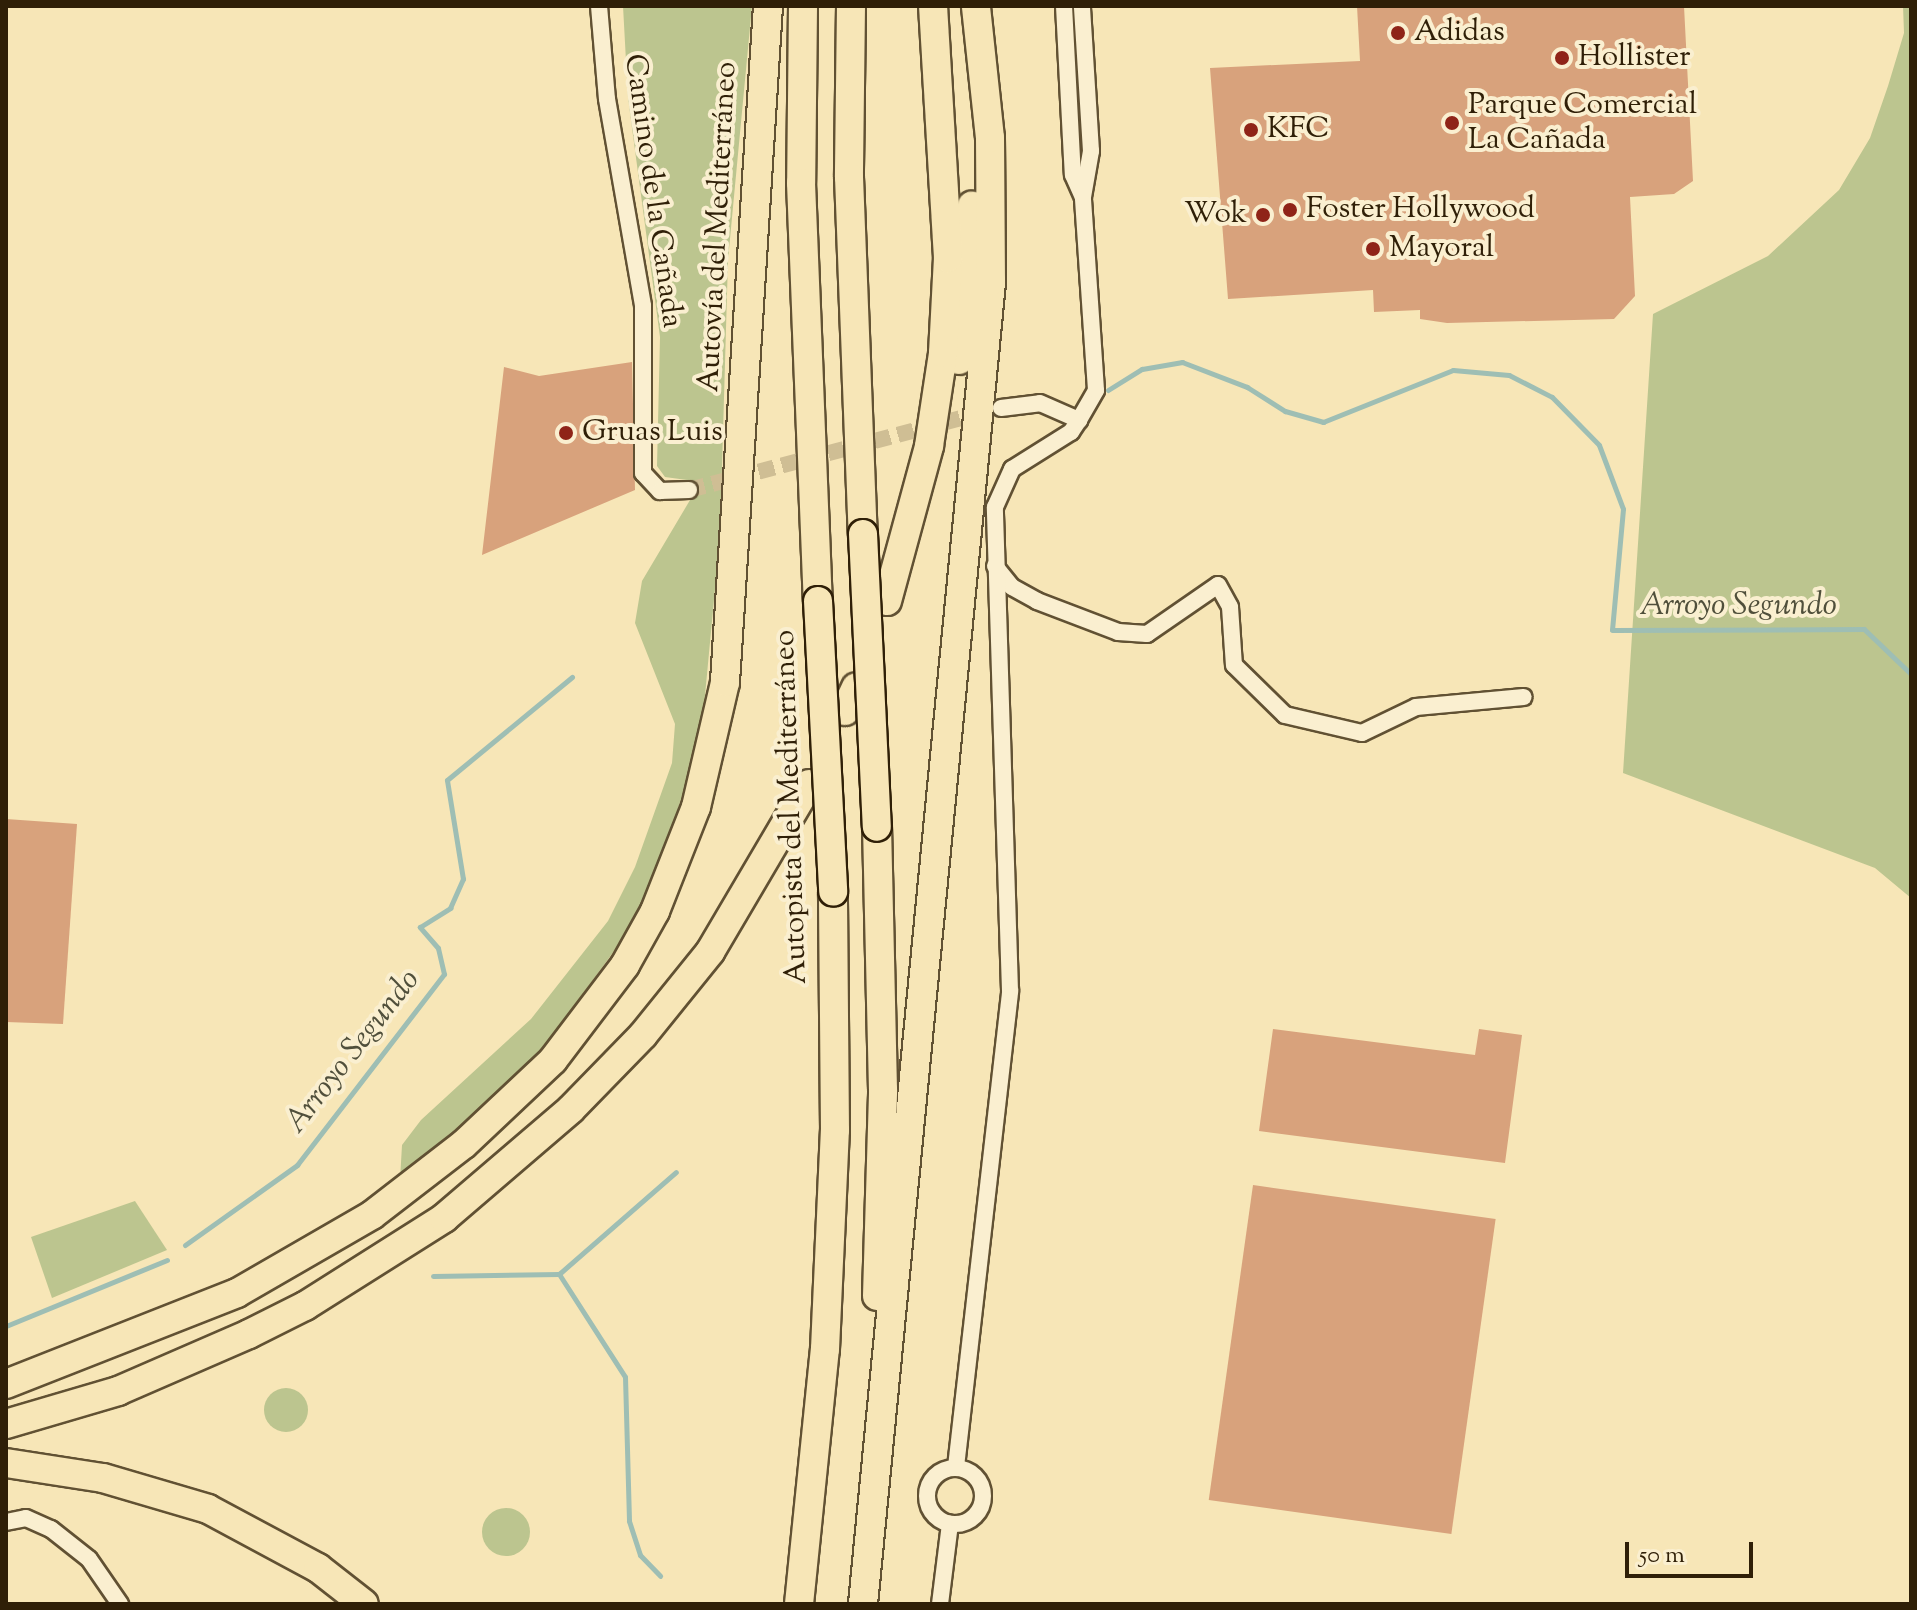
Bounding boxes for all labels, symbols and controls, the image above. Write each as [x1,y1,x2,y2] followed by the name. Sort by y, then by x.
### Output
[1414,15,1505,51] place label: Adidas
[1389,24,1407,42] marker: Adidas
[1578,40,1691,76] place label: Hollister
[1553,49,1571,67] marker: Hollister
[615,52,689,330] street label: Camino de la Cañada
[692,61,746,393] street label: Autovía del Mediterráneo
[1468,88,1697,158] place label: Parque Comercial La Cañada
[1267,112,1330,148] place label: KFC
[1443,114,1461,132] marker: Parque Comercial La Cañada
[1242,121,1260,139] marker: KFC
[1306,192,1535,228] place label: Foster Hollywood
[1184,197,1247,233] place label: Wok
[1281,201,1299,219] marker: Foster Hollywood
[1254,206,1272,224] marker: Wok
[1389,231,1494,267] place label: Mayoral
[1364,240,1382,258] marker: Mayoral
[582,415,723,451] place label: Gruas Luis
[557,424,575,442] marker: Gruas Luis
[1639,587,1837,625] water label: Arroyo Segundo
[768,629,816,985] street label: Autopista del Mediterráneo
[277,962,429,1142] water label: Arroyo Segundo
[1629,1526,1757,1576] scale bar
[1639,1539,1685,1573] text: 50 m

